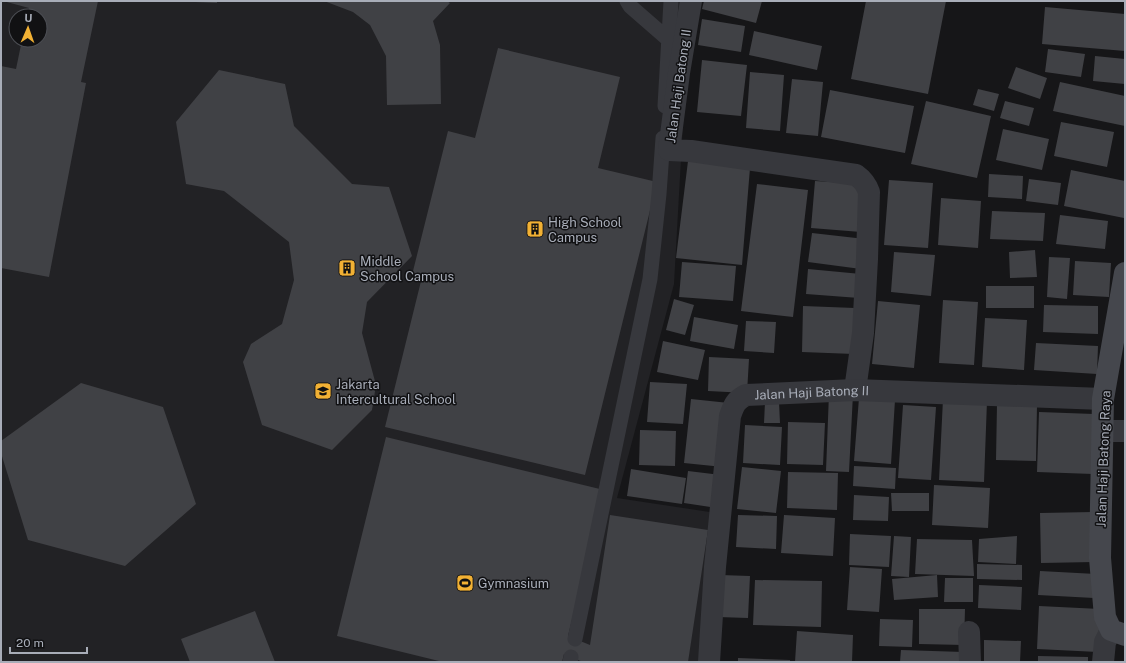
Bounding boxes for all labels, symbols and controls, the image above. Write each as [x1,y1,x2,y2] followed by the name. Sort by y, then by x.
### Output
[8,8,48,48] north arrow
[24,12,33,24] text: U
[663,28,694,144] street label: Jalan Haji Batong II
[548,215,622,245] place label: High School Campus
[525,219,545,239] building icon: High School Campus
[360,254,454,284] place label: Middle School Campus
[337,258,357,278] building icon: Middle School Campus
[336,377,456,407] place label: Jakarta Intercultural School
[313,381,333,401] school or university icon: Jakarta Intercultural School
[754,383,869,403] street label: Jalan Haji Batong II
[1094,390,1113,528] street label: Jalan Haji Batong Raya
[455,573,475,593] sports icon: Gymnasium
[478,576,549,591] place label: Gymnasium
[10,629,87,655] scale bar
[16,636,44,650] text: 20 m

